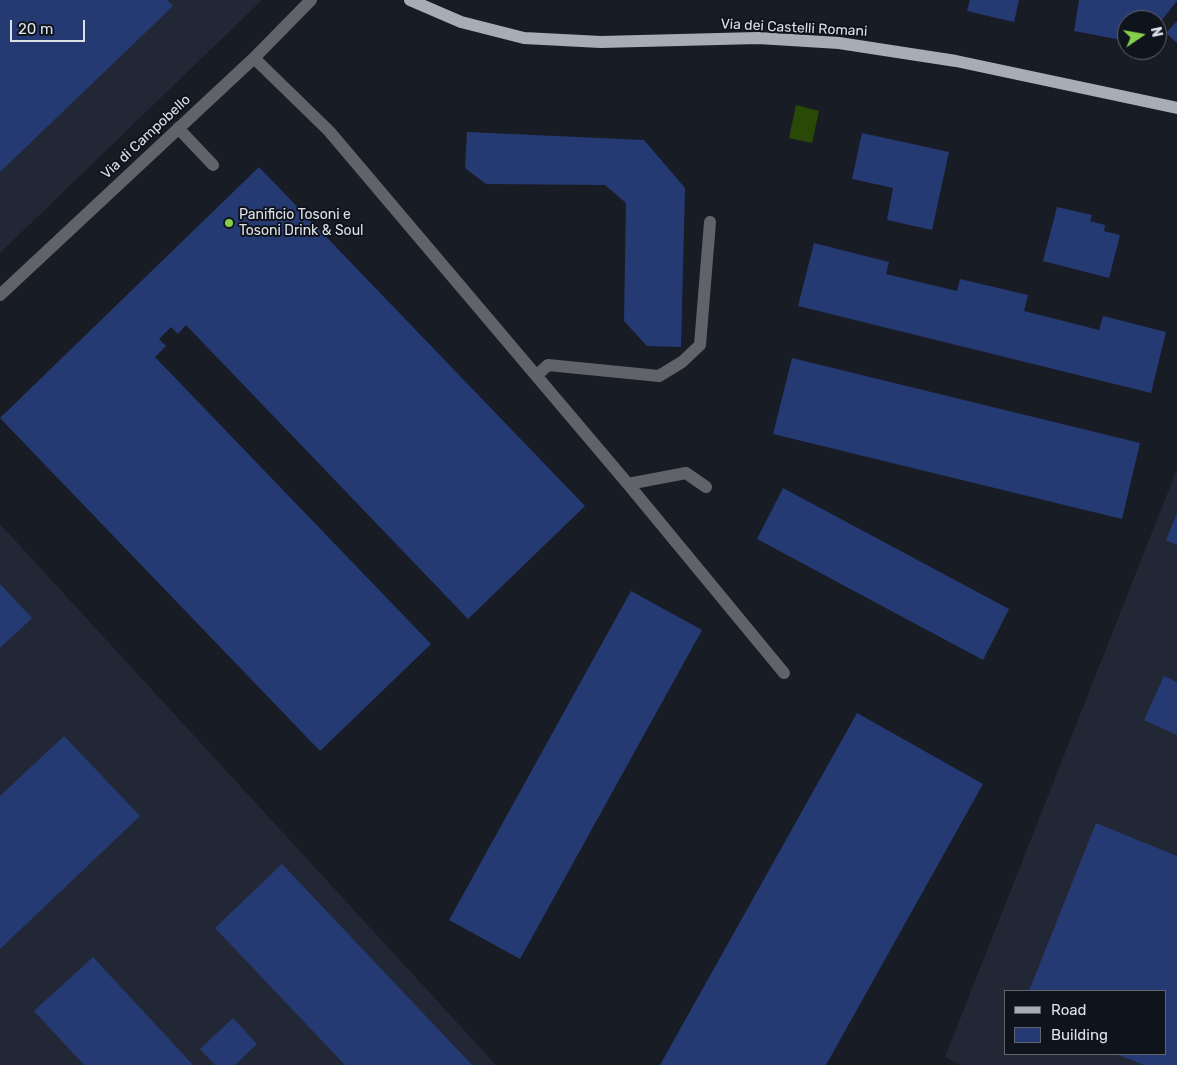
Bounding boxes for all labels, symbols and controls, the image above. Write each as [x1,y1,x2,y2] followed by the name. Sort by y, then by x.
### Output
[12,10,88,42] scale bar
[1117,10,1167,60] north arrow
[720,16,868,40] street label: Via dei Castelli Romani
[18,20,53,38] text: 20 m
[1147,25,1166,39] text: N
[98,91,194,183] street label: Via di Campobello
[239,207,363,240] place label: Panificio Tosoni e Tosoni Drink & Soul
[223,217,235,229] marker: Panificio Tosoni e Tosoni Drink & Soul
[1004,990,1167,1055] legend
[1051,1001,1087,1019] text: Road
[1051,1026,1108,1044] text: Building

